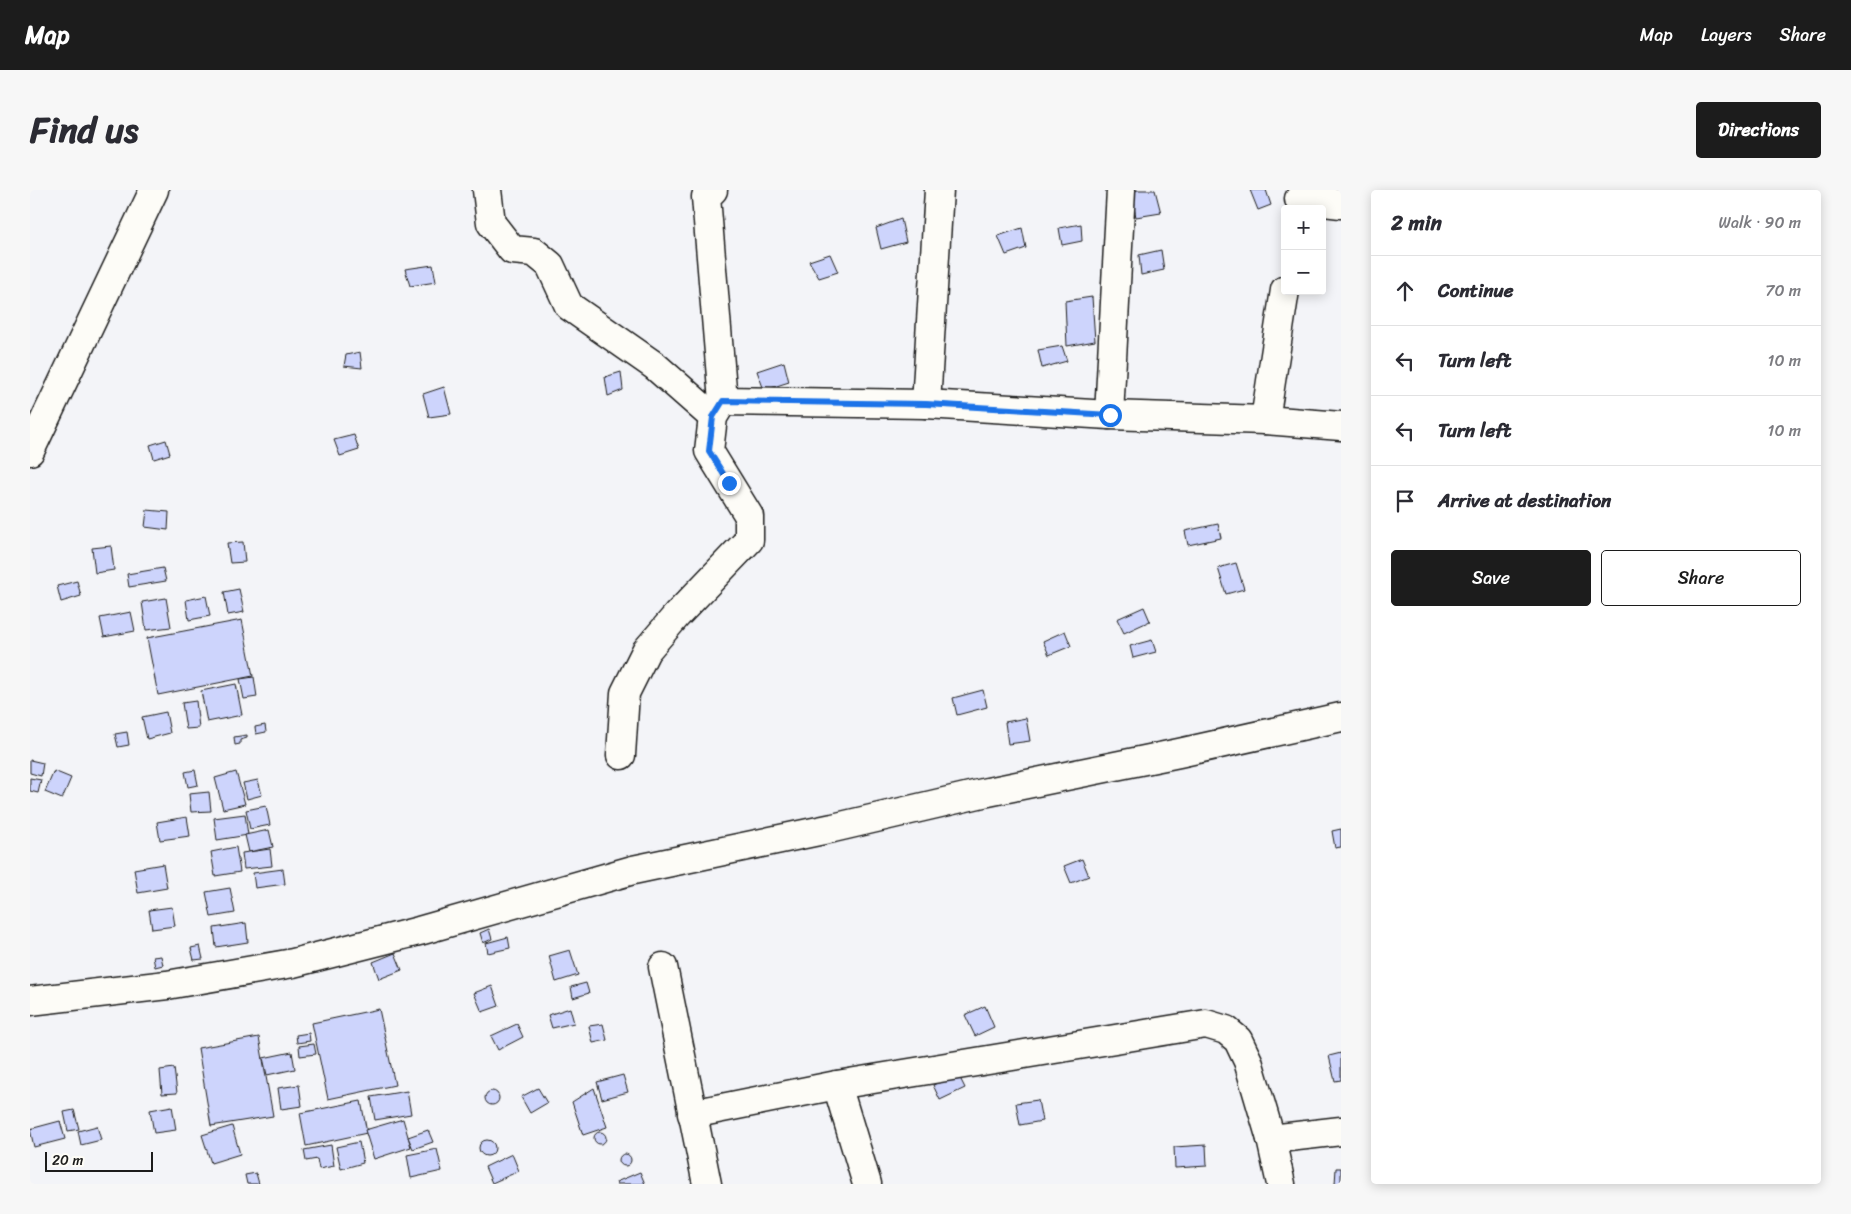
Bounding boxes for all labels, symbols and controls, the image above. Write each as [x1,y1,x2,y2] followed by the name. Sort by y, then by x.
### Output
[25,14,69,56] text: Map
[1640,19,1673,51] text: Map
[1701,19,1752,51] text: Layers
[1780,19,1826,51] text: Share
[30,99,138,161] text: Find us
[1696,102,1821,158] button: Directions
[1391,204,1442,242] text: 2 min
[1281,205,1326,295] map controls
[1281,205,1326,250] button: +
[1719,208,1801,237] text: Walk · 90 m
[1281,250,1326,295] button: −
[1438,274,1514,307] text: Continue
[1765,276,1801,305] text: 70 m
[1391,277,1419,305] icon: ahead
[1438,344,1511,377] text: Turn left
[1768,346,1801,375] text: 10 m
[1391,347,1419,375] icon: left
[1099,404,1122,427] route start
[1438,414,1511,447] text: Turn left
[1768,416,1801,445] text: 10 m
[1391,417,1419,445] icon: left
[718,472,741,495] route end
[1438,484,1611,517] text: Arrive at destination
[1391,487,1419,515] icon: arrive
[1391,550,1591,606] button: Save
[1601,550,1801,606] button: Share
[52,1148,83,1173] text: 20 m
[45,1149,152,1172] scale bar

